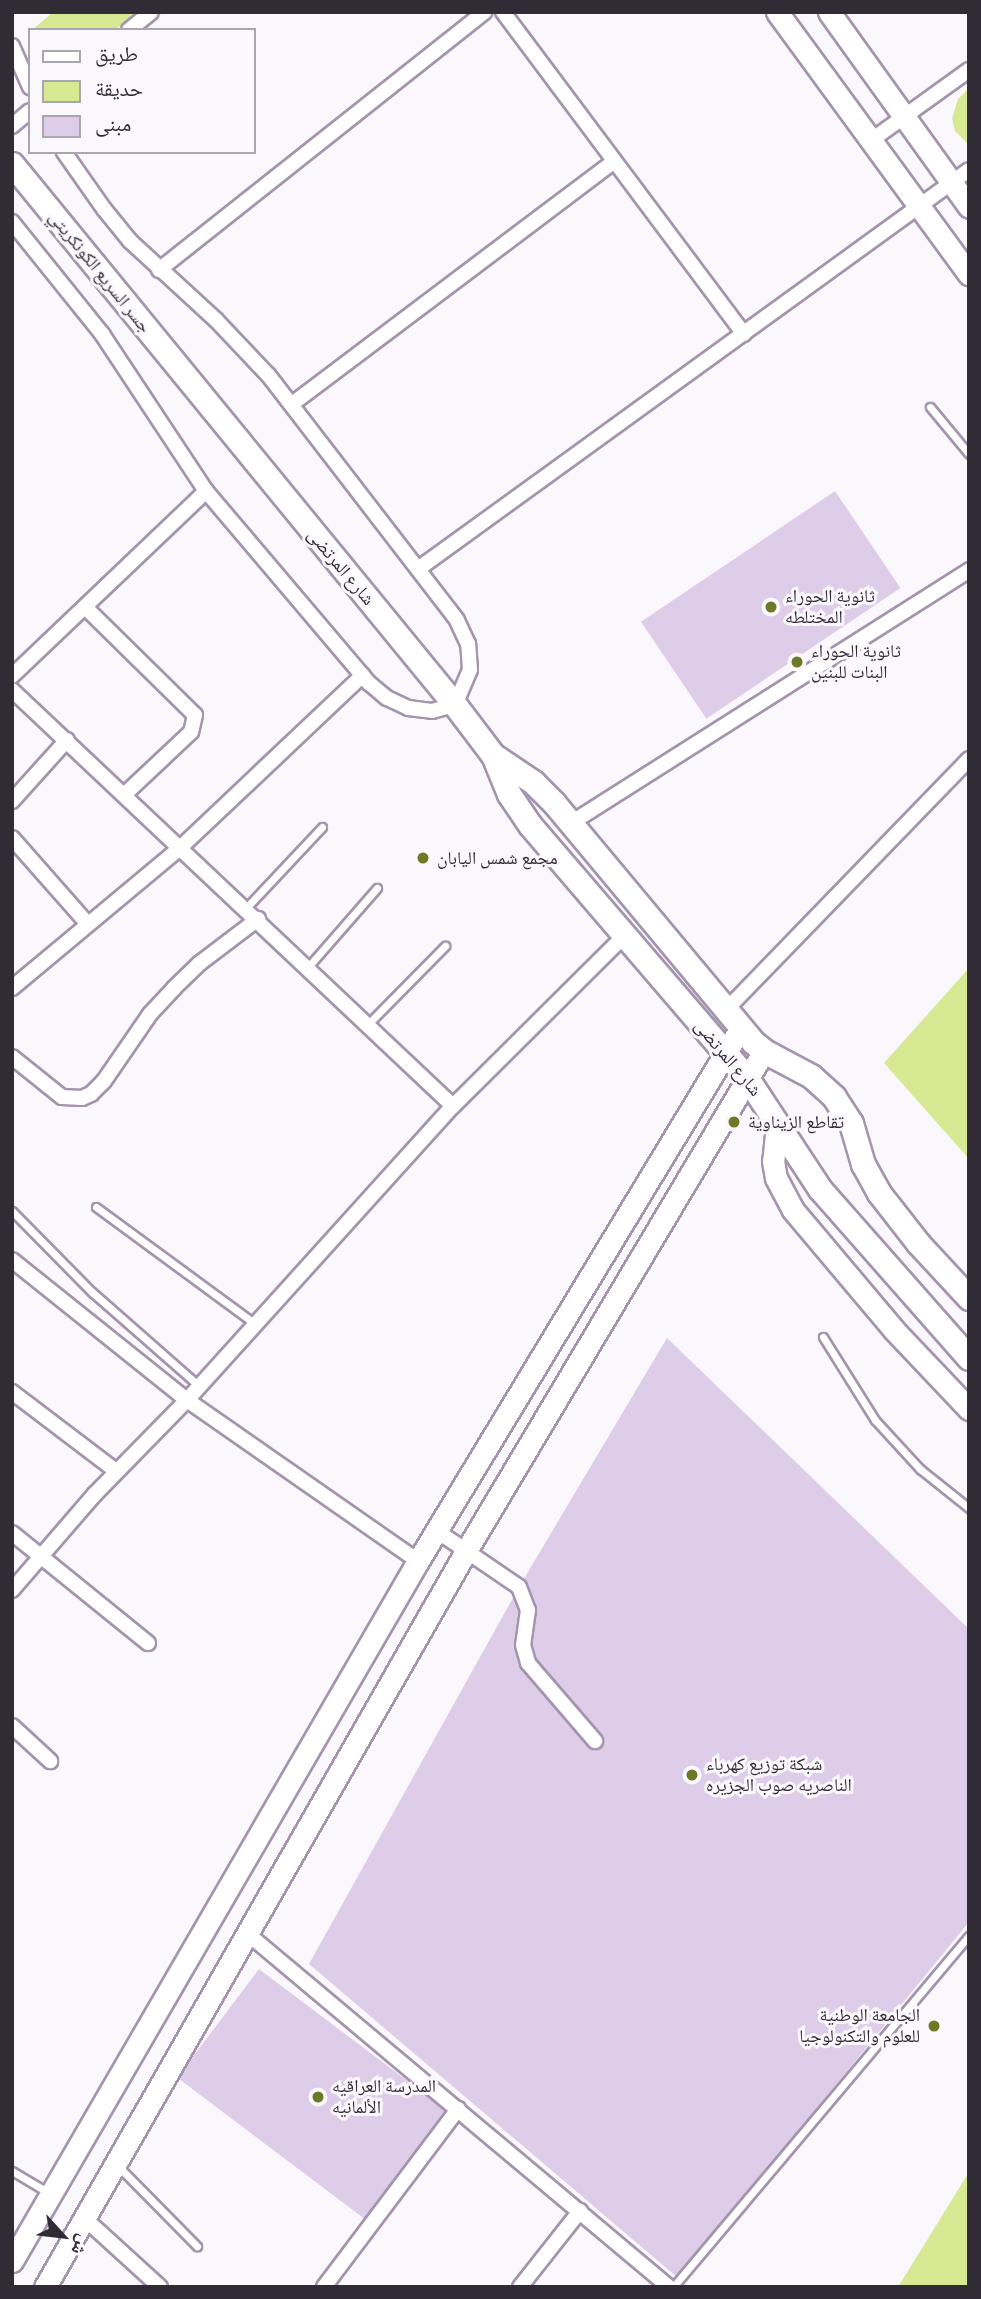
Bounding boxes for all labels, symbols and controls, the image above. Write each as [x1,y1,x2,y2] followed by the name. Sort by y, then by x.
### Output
[28,28,256,154] legend
[95,40,138,67] text: طريق
[95,75,143,102] text: حديقة
[95,110,131,137] text: مبنى
[44,207,156,337] street label: جسر السريع الكونكريتي
[303,524,379,610] street label: شارع المرتضى
[785,586,875,628] place label: ثانوية الحوراء المختلطه
[763,599,779,615] marker: ثانوية الحوراء المختلطه
[811,641,901,684] place label: ثانوية الحوراء البنات للبنين
[789,654,805,670] marker: ثانوية الحوراء البنات للبنين
[437,847,558,869] place label: مجمع شمس اليابان
[415,850,431,866] marker: مجمع شمس اليابان
[690,1015,766,1101] street label: شارع المرتضى
[748,1111,844,1133] place label: تقاطع الزيناوية
[726,1114,742,1130] marker: تقاطع الزيناوية
[706,1754,852,1796] place label: شبكة توزيع كهرباء الناصريه صوب الجزيره
[684,1767,700,1783] marker: شبكة توزيع كهرباء الناصريه صوب الجزيره
[799,2005,920,2048] place label: الجامعة الوطنية للعلوم والتكنولوجيا
[926,2018,942,2034] marker: الجامعة الوطنية للعلوم والتكنولوجيا
[332,2076,436,2118] place label: المدرسة العراقيه الألمانيه
[310,2089,326,2105] marker: المدرسة العراقيه الألمانيه
[28,2201,98,2271] north arrow
[66,2231,97,2260] text: ش

